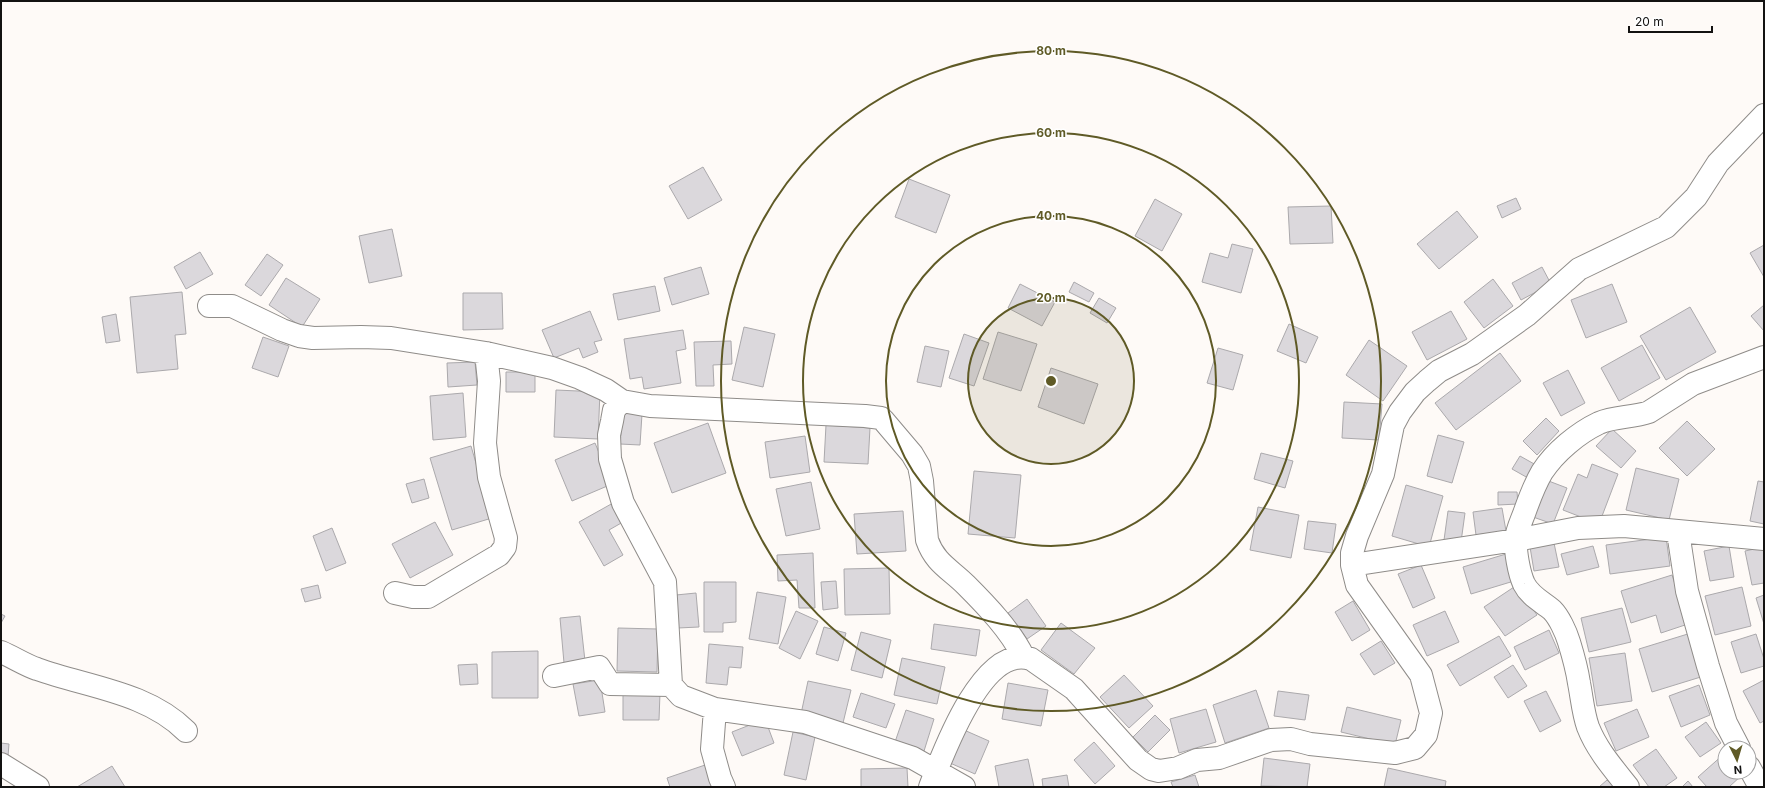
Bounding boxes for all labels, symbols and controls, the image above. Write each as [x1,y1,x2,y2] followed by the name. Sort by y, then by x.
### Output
[1629,8,1712,34] scale bar
[1635,14,1664,29] text: 20 m
[1036,43,1066,58] text: 80 m
[1036,125,1066,140] text: 60 m
[1036,208,1066,223] text: 40 m
[1036,290,1066,305] text: 20 m
[1044,374,1058,388] centre of rings
[1717,740,1757,780] north arrow
[1733,763,1743,777] text: N

